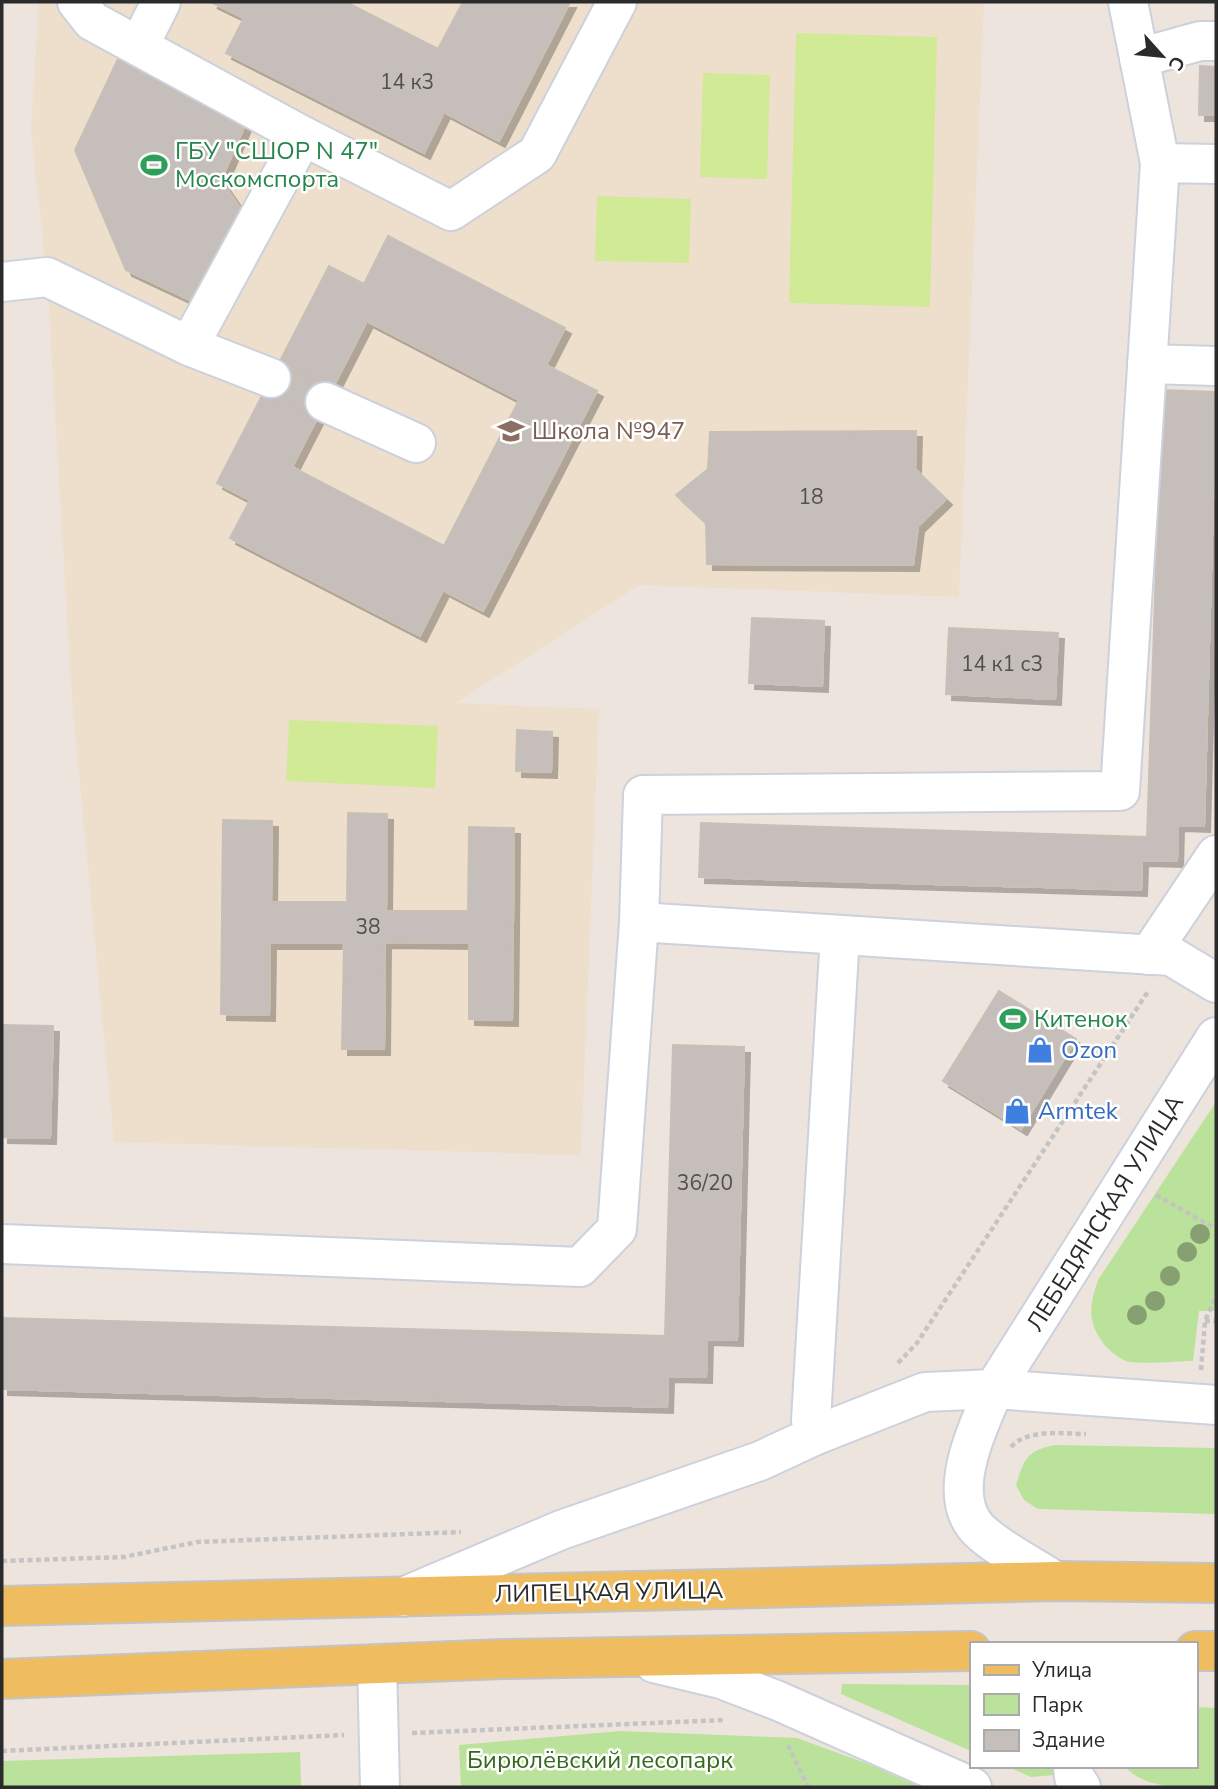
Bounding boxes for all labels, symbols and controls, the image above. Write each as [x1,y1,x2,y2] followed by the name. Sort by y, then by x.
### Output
[1127,21,1197,91] north arrow
[1162,52,1191,75] text: С
[380,68,434,96] house number: 14 к3
[175,135,378,195] place label: ГБУ "СШОР N 47" Москомспорта
[139,150,169,180] sports icon: ГБУ "СШОР N 47" Москомспорта
[532,415,685,447] place label: Школа №947
[496,416,526,446] school or university icon: Школа №947
[798,483,824,511] house number: 18
[961,650,1043,678] house number: 14 к1 с3
[355,913,381,941] house number: 38
[1034,1003,1128,1035] place label: Китенок
[998,1004,1028,1034] sports icon: Китенок
[1061,1034,1117,1066] place label: Ozon
[1025,1035,1055,1065] shop icon: Ozon
[1019,1088,1191,1337] street label: ЛЕБЕДЯНСКАЯ УЛИЦА
[1038,1095,1119,1127] place label: Armtek
[1002,1096,1032,1126] shop icon: Armtek
[677,1169,733,1197] house number: 36/20
[494,1574,724,1610] street label: ЛИПЕЦКАЯ УЛИЦА
[970,1642,1197,1768] legend
[1031,1656,1092,1684] text: Улица
[1032,1691,1084,1719] text: Парк
[1032,1726,1105,1754] text: Здание
[467,1744,733,1776] park label: Бирюлёвский лесопарк

